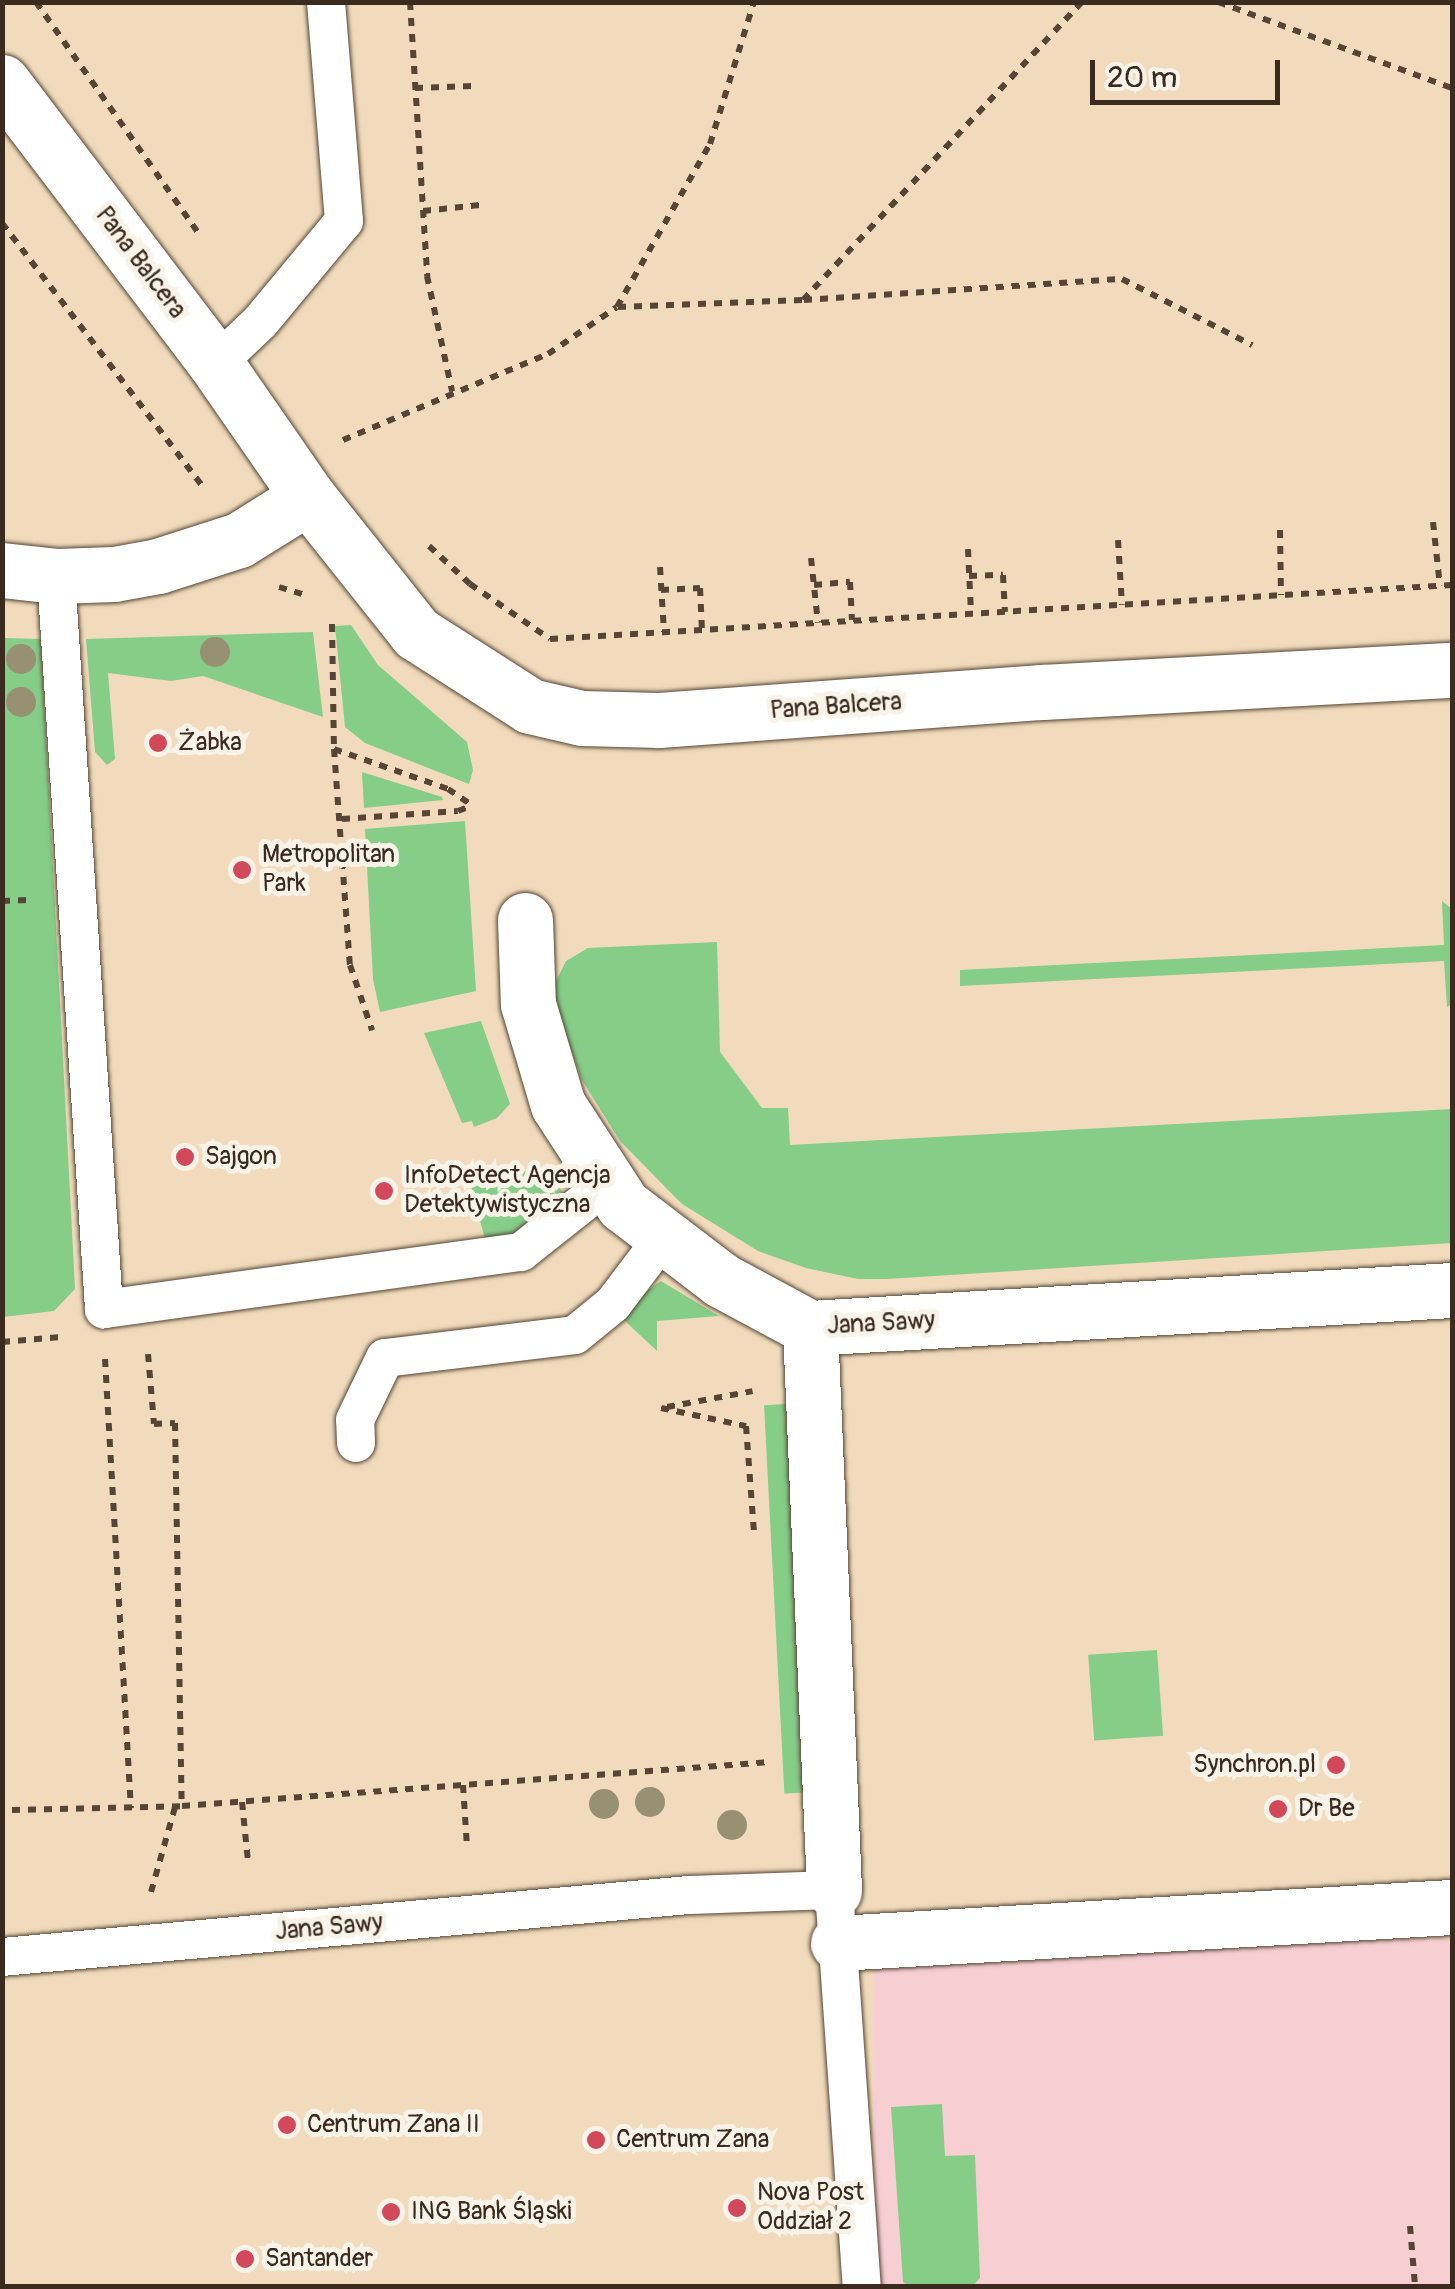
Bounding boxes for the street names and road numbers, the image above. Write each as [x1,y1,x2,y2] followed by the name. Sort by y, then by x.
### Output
[88,201,192,325] street label: Pana Balcera
[769,687,903,727] street label: Pana Balcera
[826,1306,936,1342] street label: Jana Sawy
[274,1908,384,1948] street label: Jana Sawy

